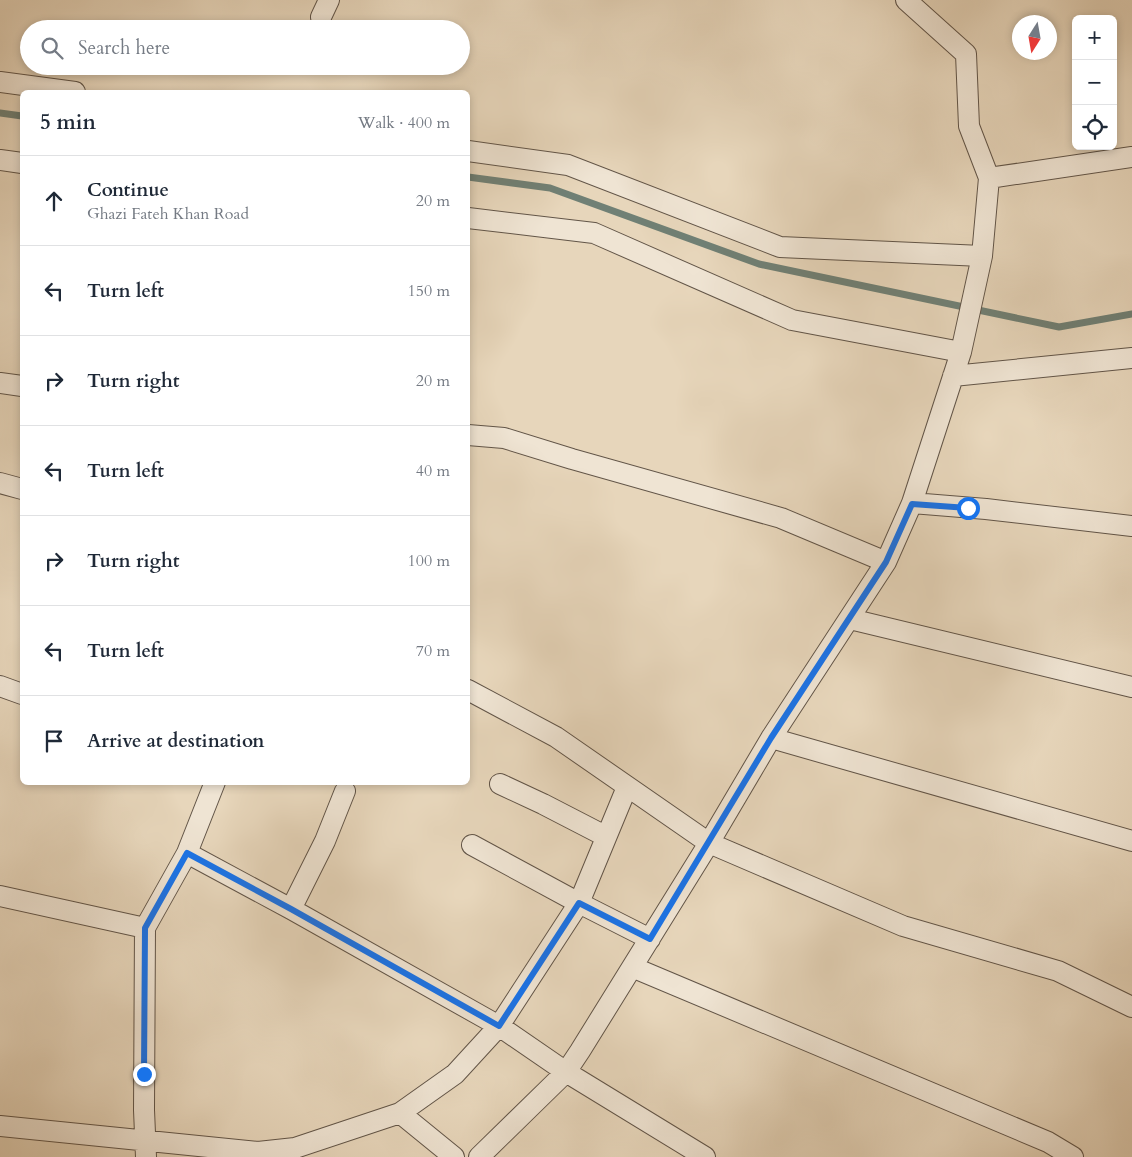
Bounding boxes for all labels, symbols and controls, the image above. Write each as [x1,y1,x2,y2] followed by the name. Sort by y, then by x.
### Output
[1012,15,1057,60] north arrow
[1072,15,1117,150] map controls
[1072,15,1117,60] button: +
[20,20,470,75] search box
[38,34,66,62] icon: search
[78,35,170,61] text: Search here
[1072,60,1117,105] button: −
[1072,105,1117,150] button: locate
[40,108,96,137] text: 5 min
[358,112,450,134] text: Walk · 400 m
[87,177,169,203] text: Continue
[40,187,68,215] icon: ahead
[416,190,450,212] text: 20 m
[87,203,249,225] text: Ghazi Fateh Khan Road
[40,277,68,305] icon: left
[87,278,164,304] text: Turn left
[408,280,450,302] text: 150 m
[40,367,68,395] icon: right
[87,368,179,394] text: Turn right
[416,370,450,392] text: 20 m
[40,457,68,485] icon: left
[87,458,164,484] text: Turn left
[416,460,450,482] text: 40 m
[957,497,980,520] route start
[40,547,68,575] icon: right
[87,548,179,574] text: Turn right
[408,550,450,572] text: 100 m
[40,637,68,665] icon: left
[87,638,164,664] text: Turn left
[416,640,450,662] text: 70 m
[40,727,68,755] icon: arrive
[87,728,264,754] text: Arrive at destination
[133,1063,156,1086] route end

